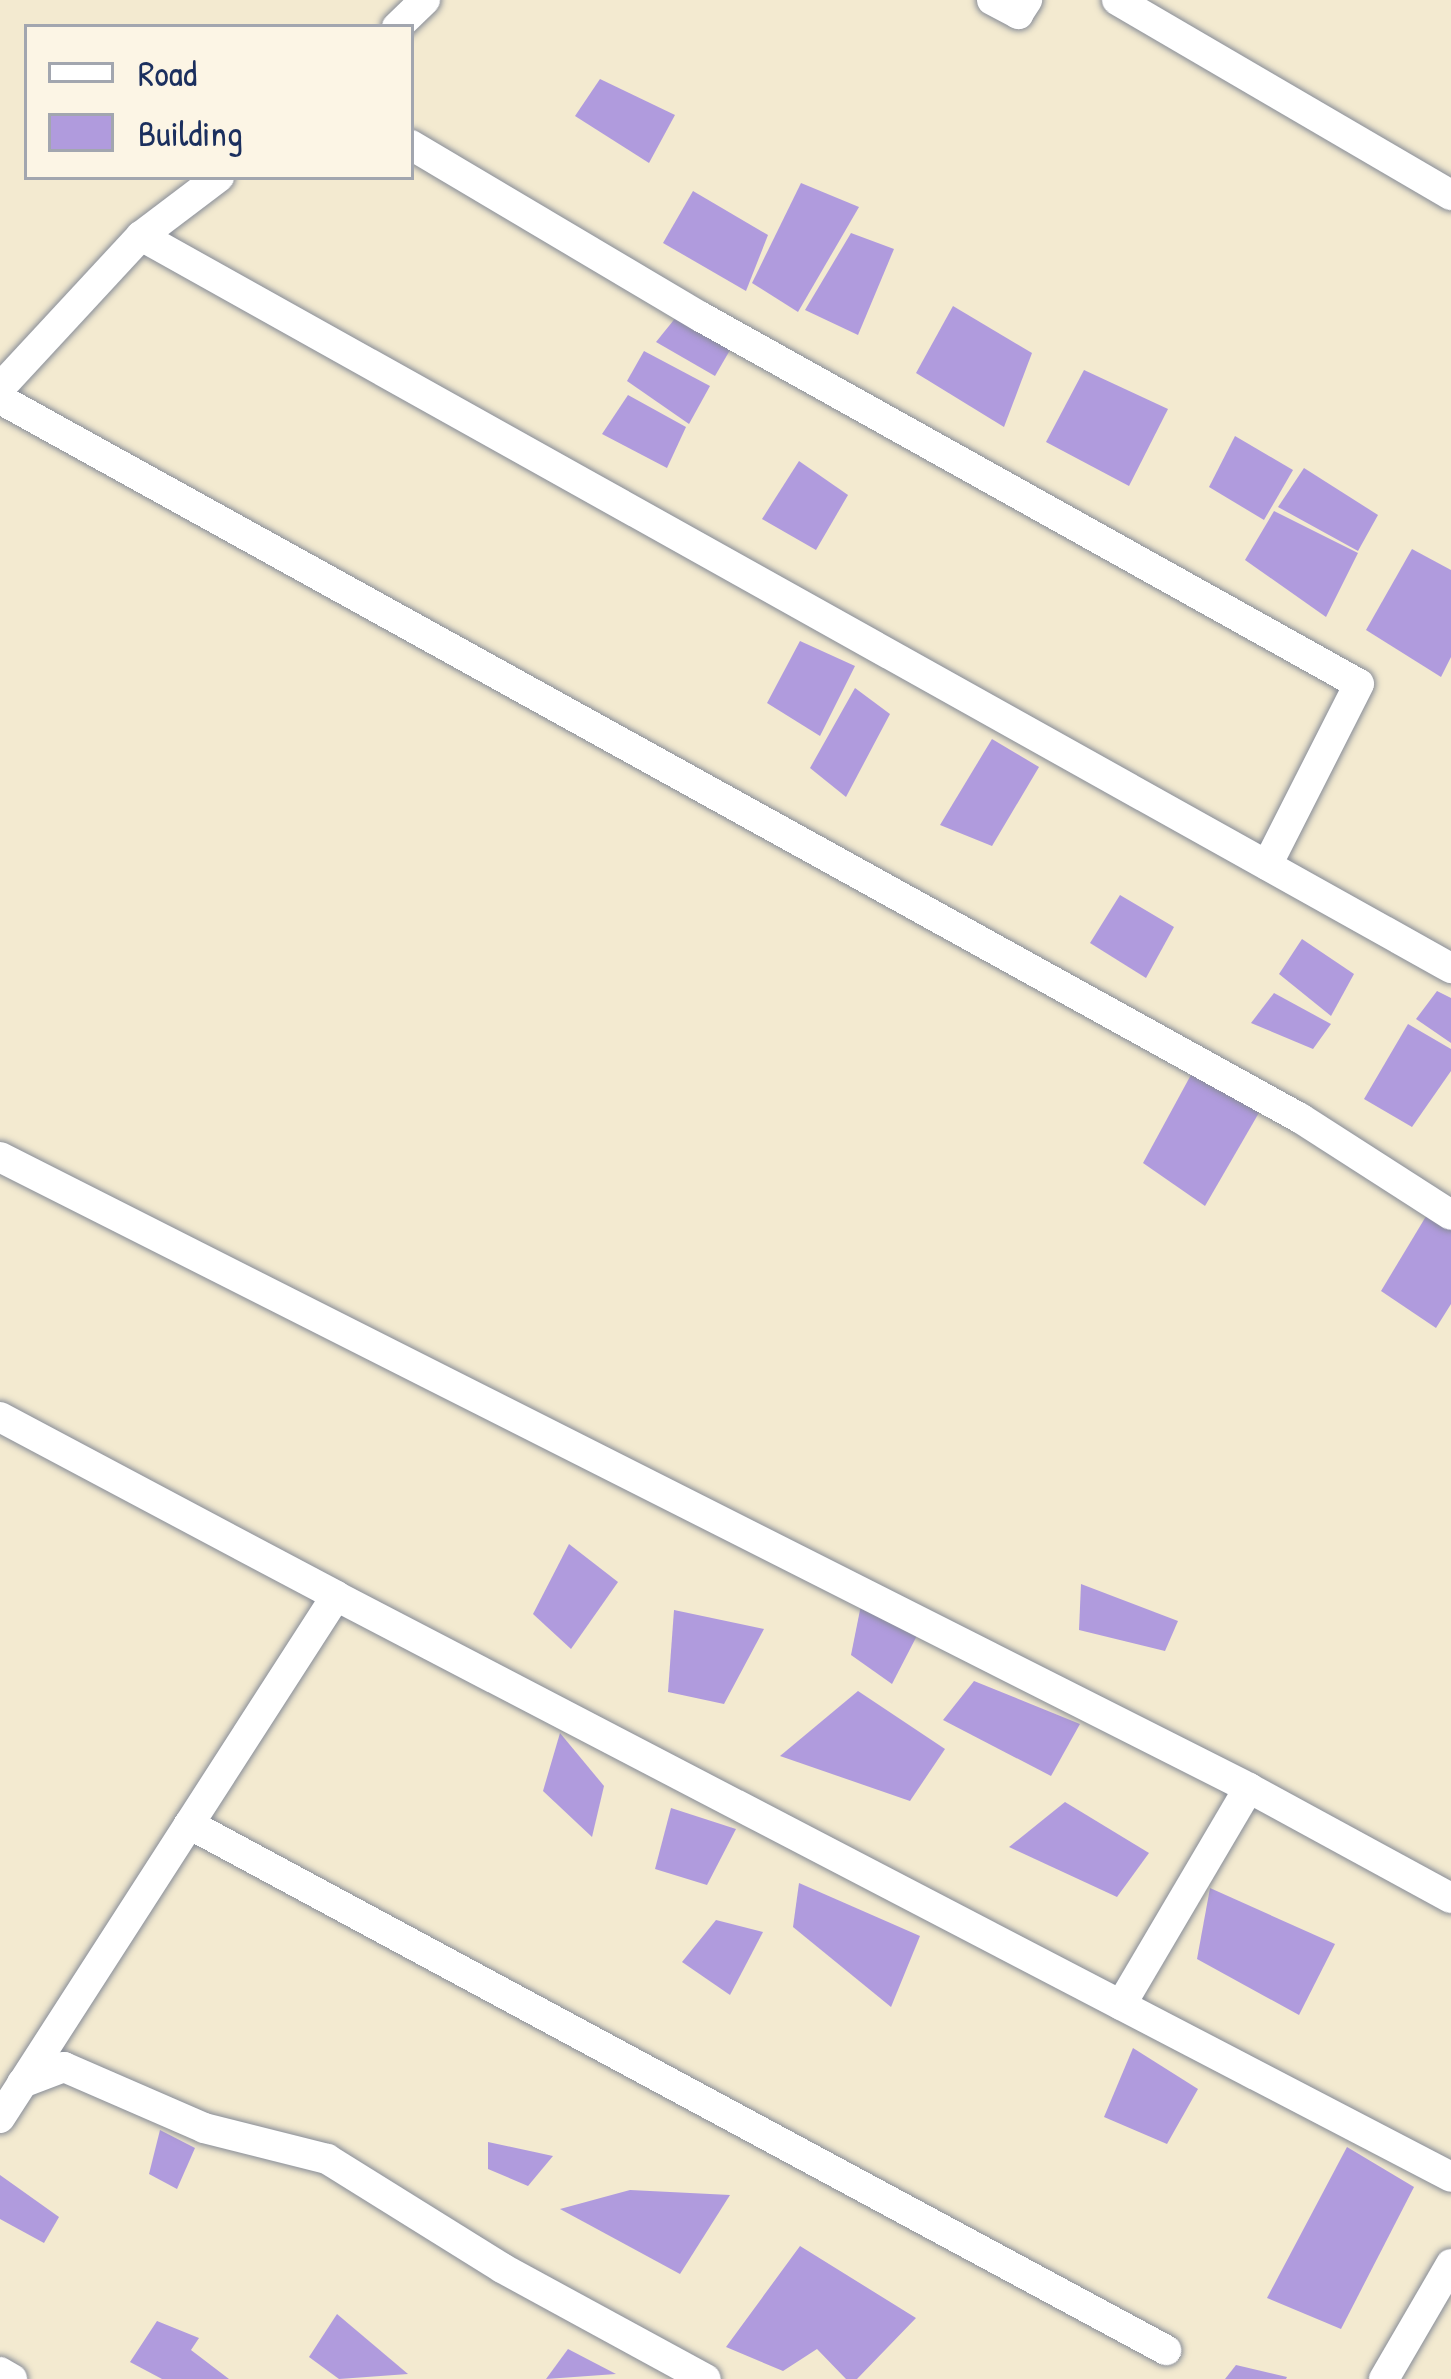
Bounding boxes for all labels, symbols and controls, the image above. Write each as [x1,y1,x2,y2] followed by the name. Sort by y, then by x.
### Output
[24,24,414,180] legend
[138,48,197,97] text: Road
[138,108,243,157] text: Building

